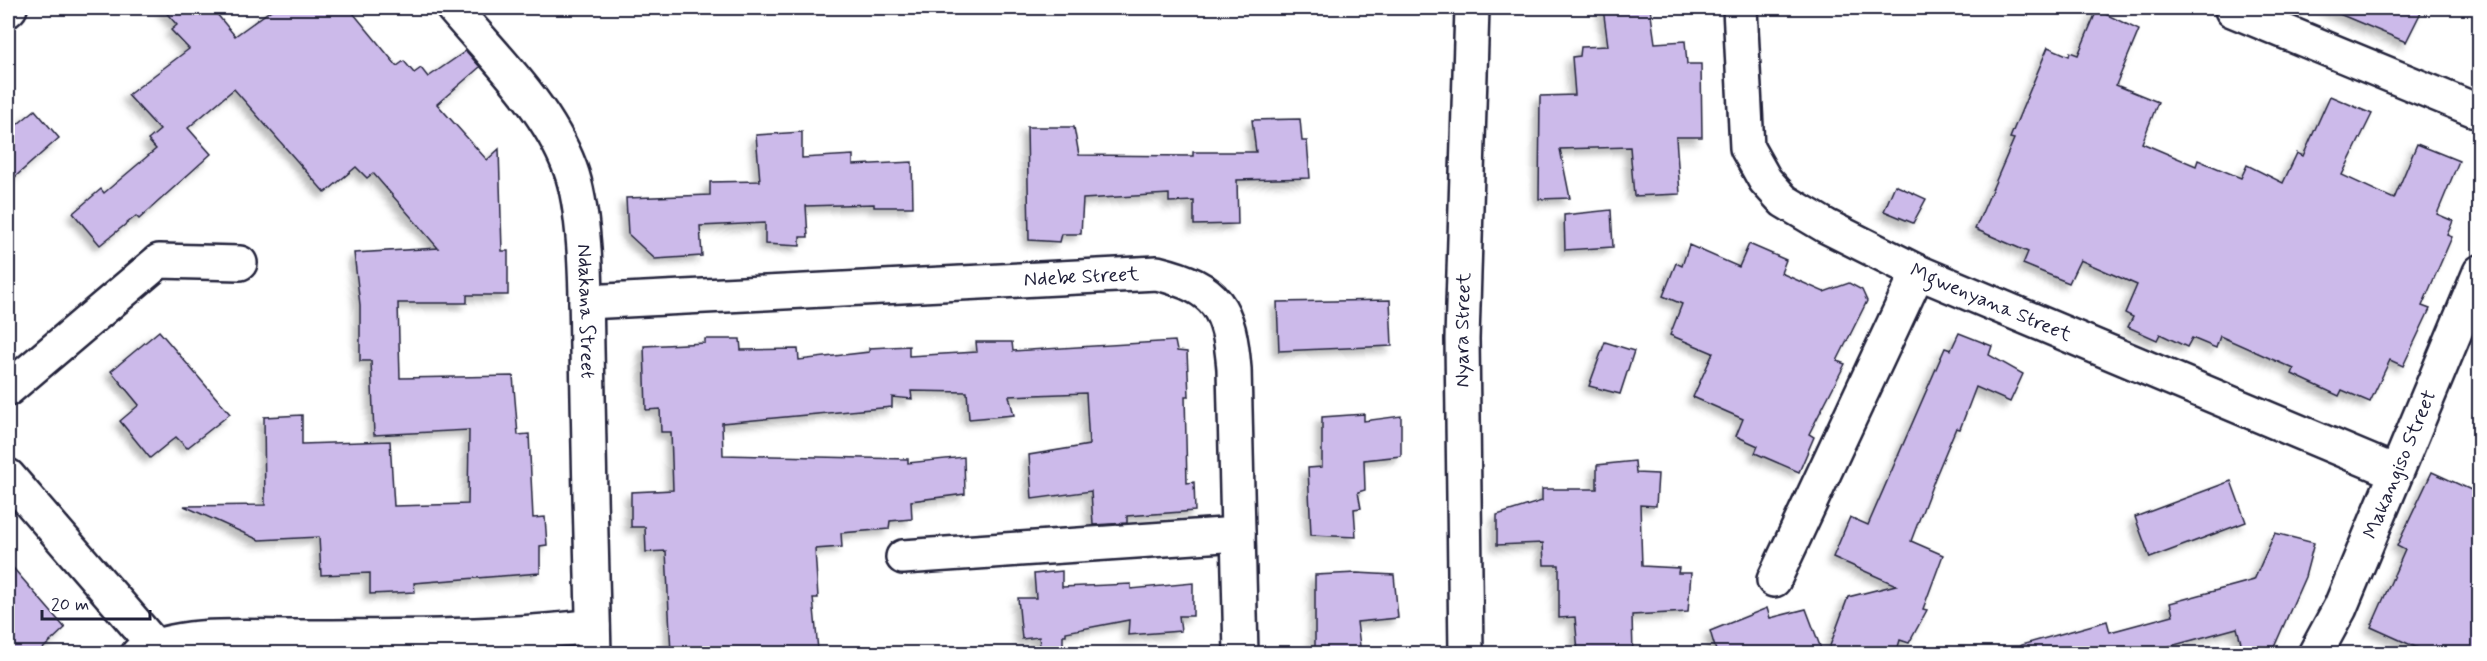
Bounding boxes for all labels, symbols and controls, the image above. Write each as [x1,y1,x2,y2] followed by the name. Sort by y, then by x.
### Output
[570,243,601,379] street label: Ndakana Street
[1906,257,2076,348] street label: Mgwenyana Street
[1023,260,1140,293] street label: Ndebe Street
[1448,272,1478,388] street label: Nyara Street
[2357,386,2443,543] street label: Makangiso Street
[42,583,150,621] scale bar
[51,593,89,617] text: 20 m

